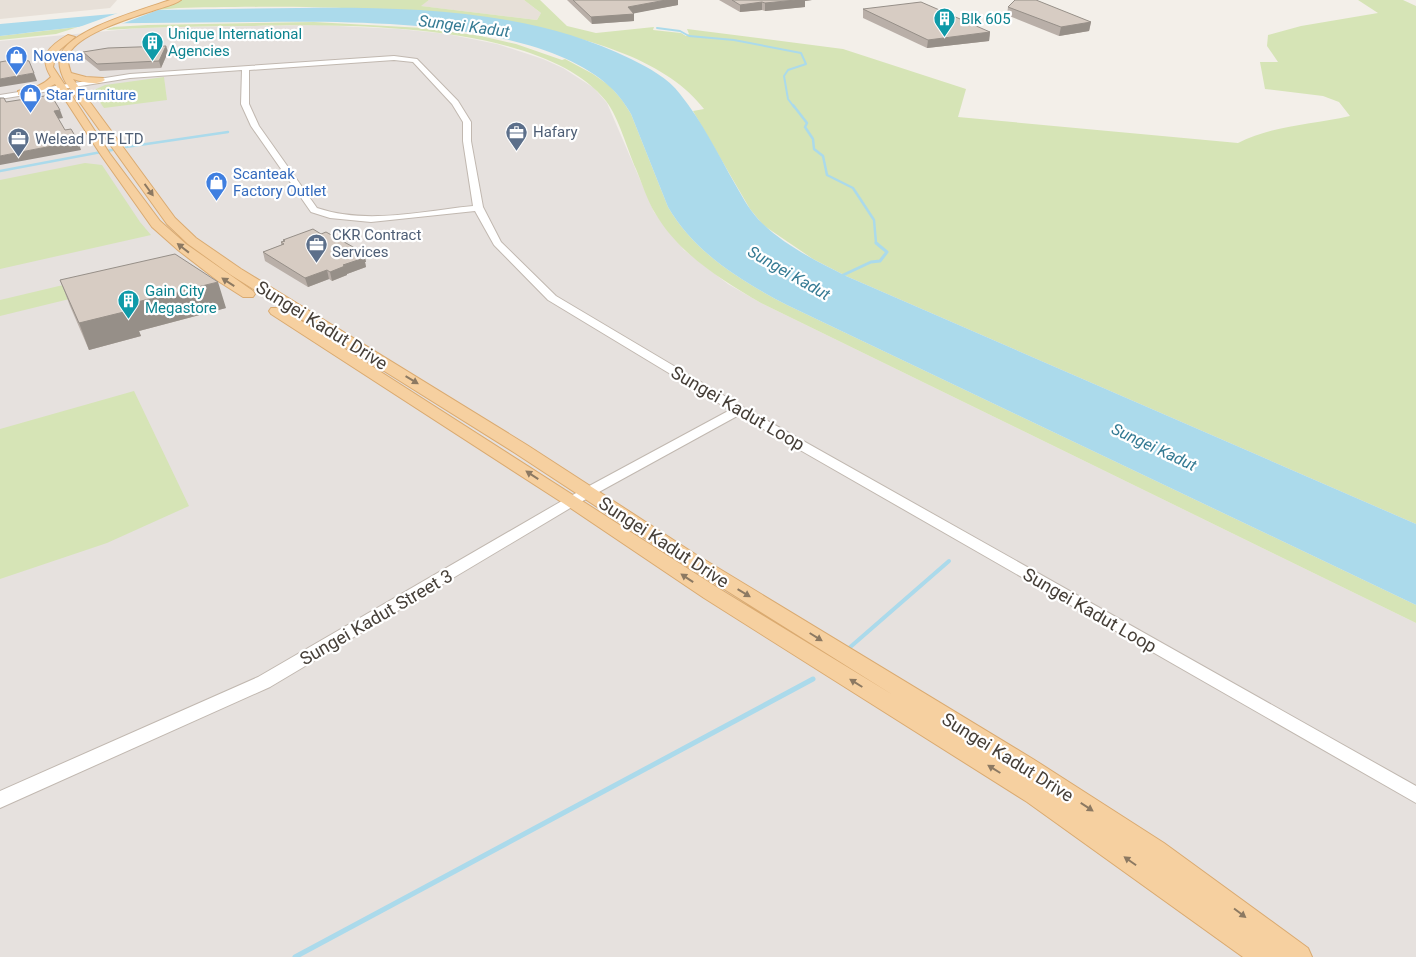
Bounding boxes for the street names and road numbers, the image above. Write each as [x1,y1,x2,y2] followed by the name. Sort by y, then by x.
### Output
[252,276,392,374] street label: Sungei Kadut Drive
[667,361,809,455] street label: Sungei Kadut Loop
[595,492,733,592] street label: Sungei Kadut Drive
[1019,563,1161,657] street label: Sungei Kadut Loop
[296,565,456,669] street label: Sungei Kadut Street 3
[938,708,1078,806] street label: Sungei Kadut Drive

